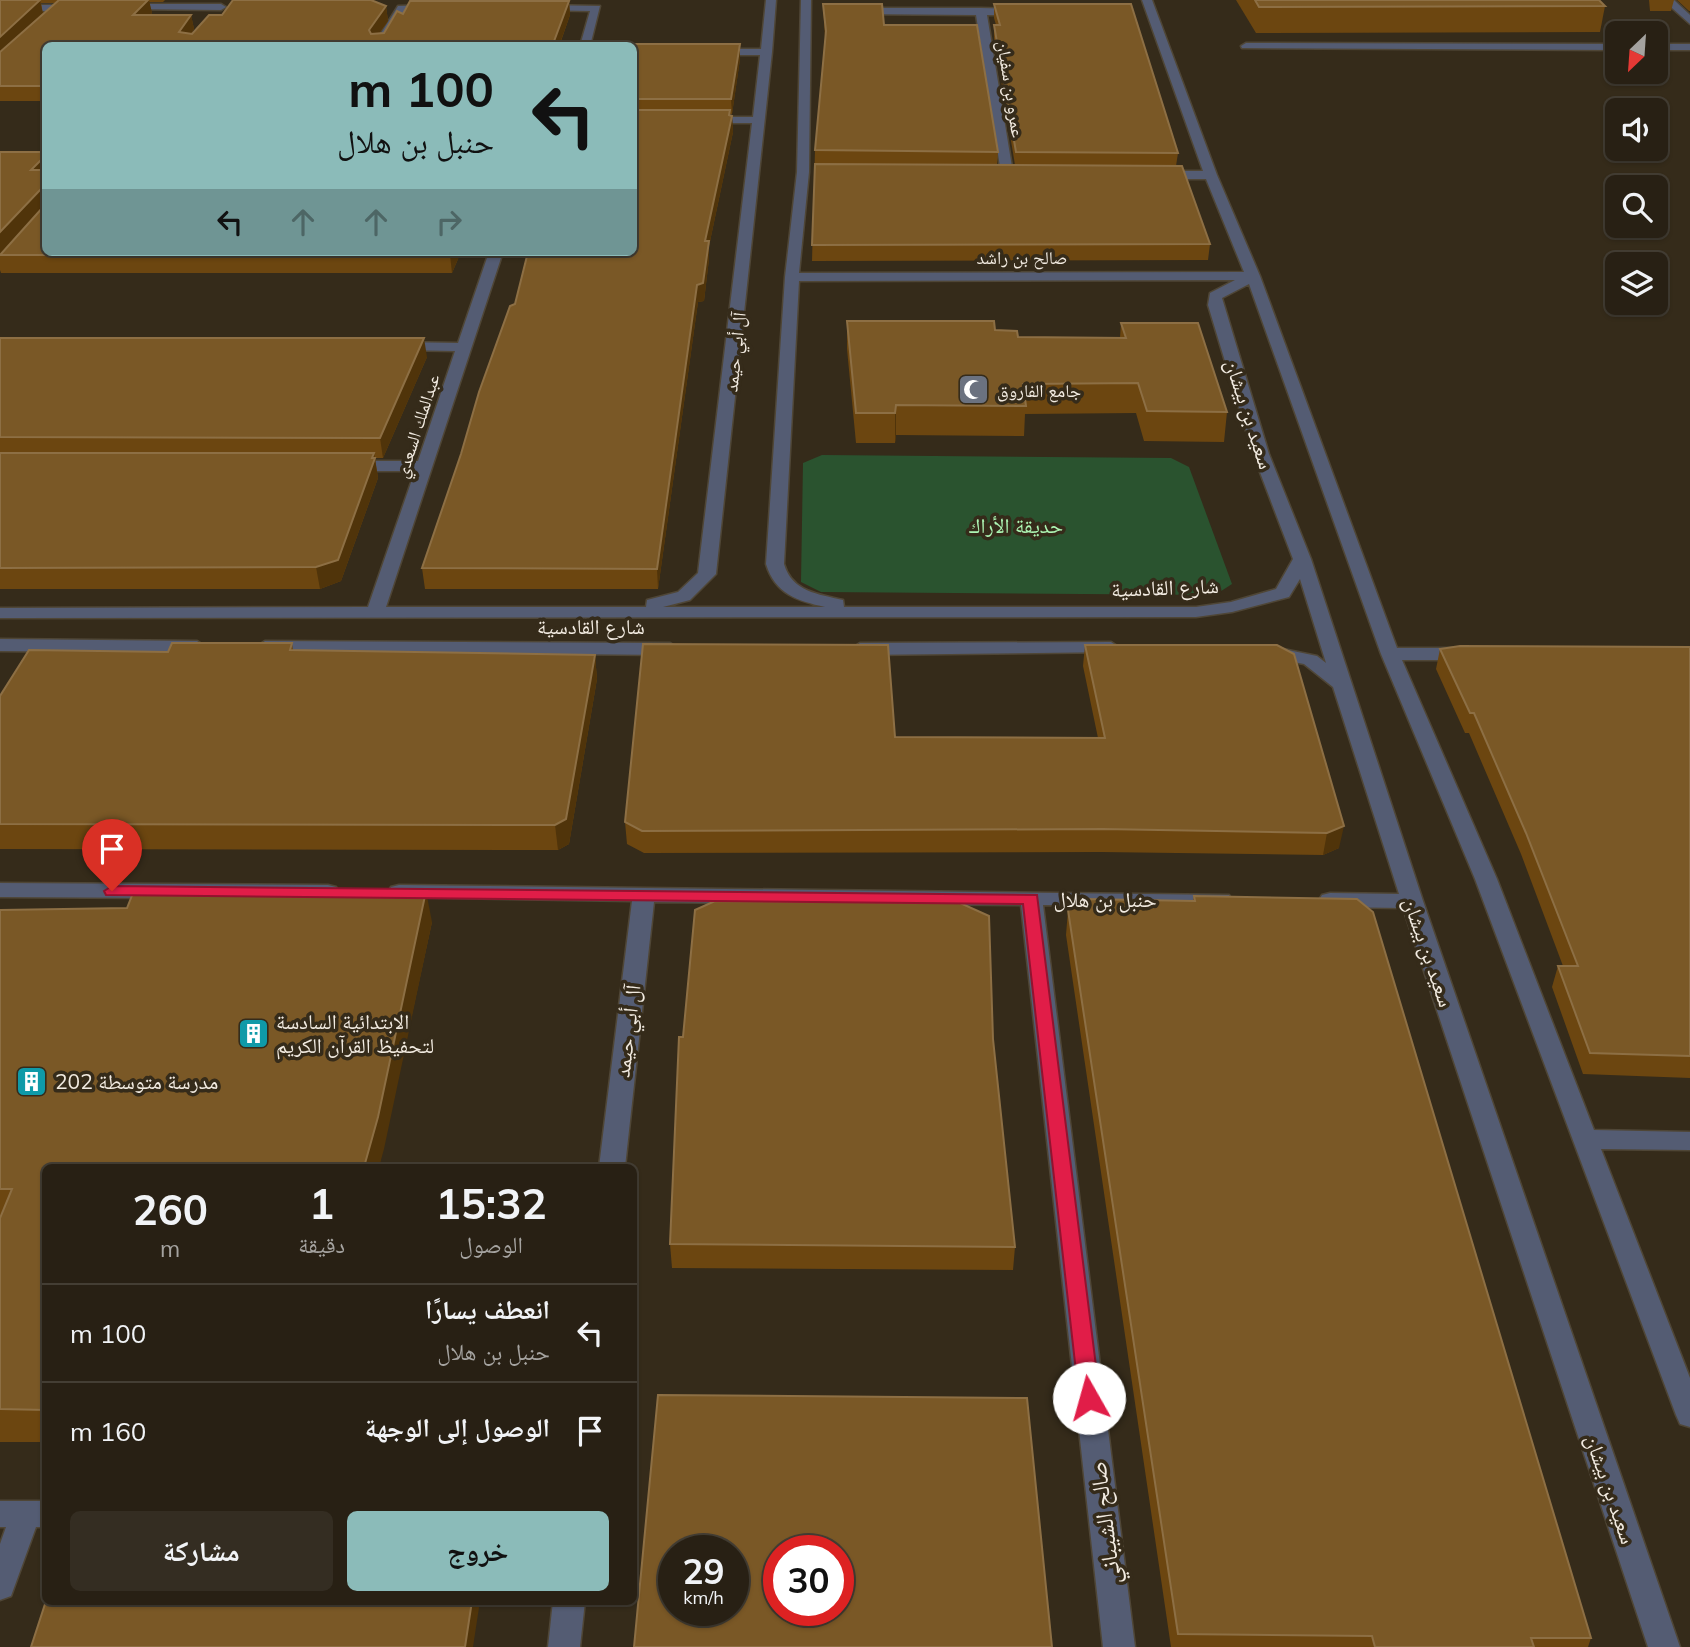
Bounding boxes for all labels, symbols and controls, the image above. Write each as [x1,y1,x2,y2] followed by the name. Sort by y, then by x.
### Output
[1605,21,1668,84] north arrow
[1605,21,1668,315] map controls
[992,39,1030,139] street label: عمرو بن سفيان
[348,58,494,119] text: 100 m
[518,70,609,161] icon: left
[1605,98,1668,161] button: sound
[337,121,494,161] text: حنبل بن هلال
[1605,175,1668,238] button: search
[211,203,249,241] icon: left
[284,203,322,241] icon: ahead
[357,203,395,241] icon: ahead
[430,203,468,241] icon: right
[977,246,1068,270] street label: صالح بن راشد
[1605,252,1668,315] button: layers
[719,311,754,393] street label: آل أبي حيمد
[1219,356,1280,473] street label: سعيد بن بيشان
[389,371,448,482] street label: عبدالملك السعدي
[957,373,991,407] mosque icon: جامع الفاروق
[997,379,1081,403] place label: جامع الفاروق
[969,512,1063,538] park label: حديقة الأراك
[1111,572,1219,603] street label: شارع القادسية
[537,613,645,640] street label: شارع القادسية
[82,819,142,891] pin
[93,830,131,868] icon: arrive
[1053,886,1157,913] street label: حنبل بن هلال
[1397,894,1460,1010] street label: سعيد بن بيشان
[608,983,650,1079] street label: آل أبي حيمد
[276,1008,434,1060] place label: الابتدائية السادسة لتحفيظ القرآن الكريم
[236,1016,270,1050] building icon: الابتدائية السادسة لتحفيظ القرآن الكريم
[15,1064,49,1098] building icon: مدرسة متوسطة 202
[55,1068,218,1094] place label: مدرسة متوسطة 202
[309,1177,334,1230] text: 1
[435,1177,547,1230] text: 15:32
[132,1183,208,1236] text: 260
[298,1230,345,1259] text: دقيقة
[459,1230,523,1259] text: الوصول
[160,1234,180,1263] text: m
[425,1293,550,1326] text: انعطف يسارًا
[571,1314,609,1352] icon: left
[70,1317,146,1350] text: 100 m
[437,1337,550,1366] text: حنبل بن هلال
[1052,1361,1126,1435] position arrow
[365,1411,550,1444] text: الوصول إلى الوجهة
[571,1412,609,1450] icon: arrive
[70,1415,146,1448] text: 160 m
[1579,1431,1642,1547] street label: سعيد بن بيشان
[1082,1459,1131,1586] street label: صالح الشيباني
[70,1511,333,1591] button: مشاركة
[347,1511,609,1591] button: خروج
[763,1535,854,1626] speed limit sign: 30
[682,1549,725,1593] text: 29
[683,1586,724,1609] text: km/h

